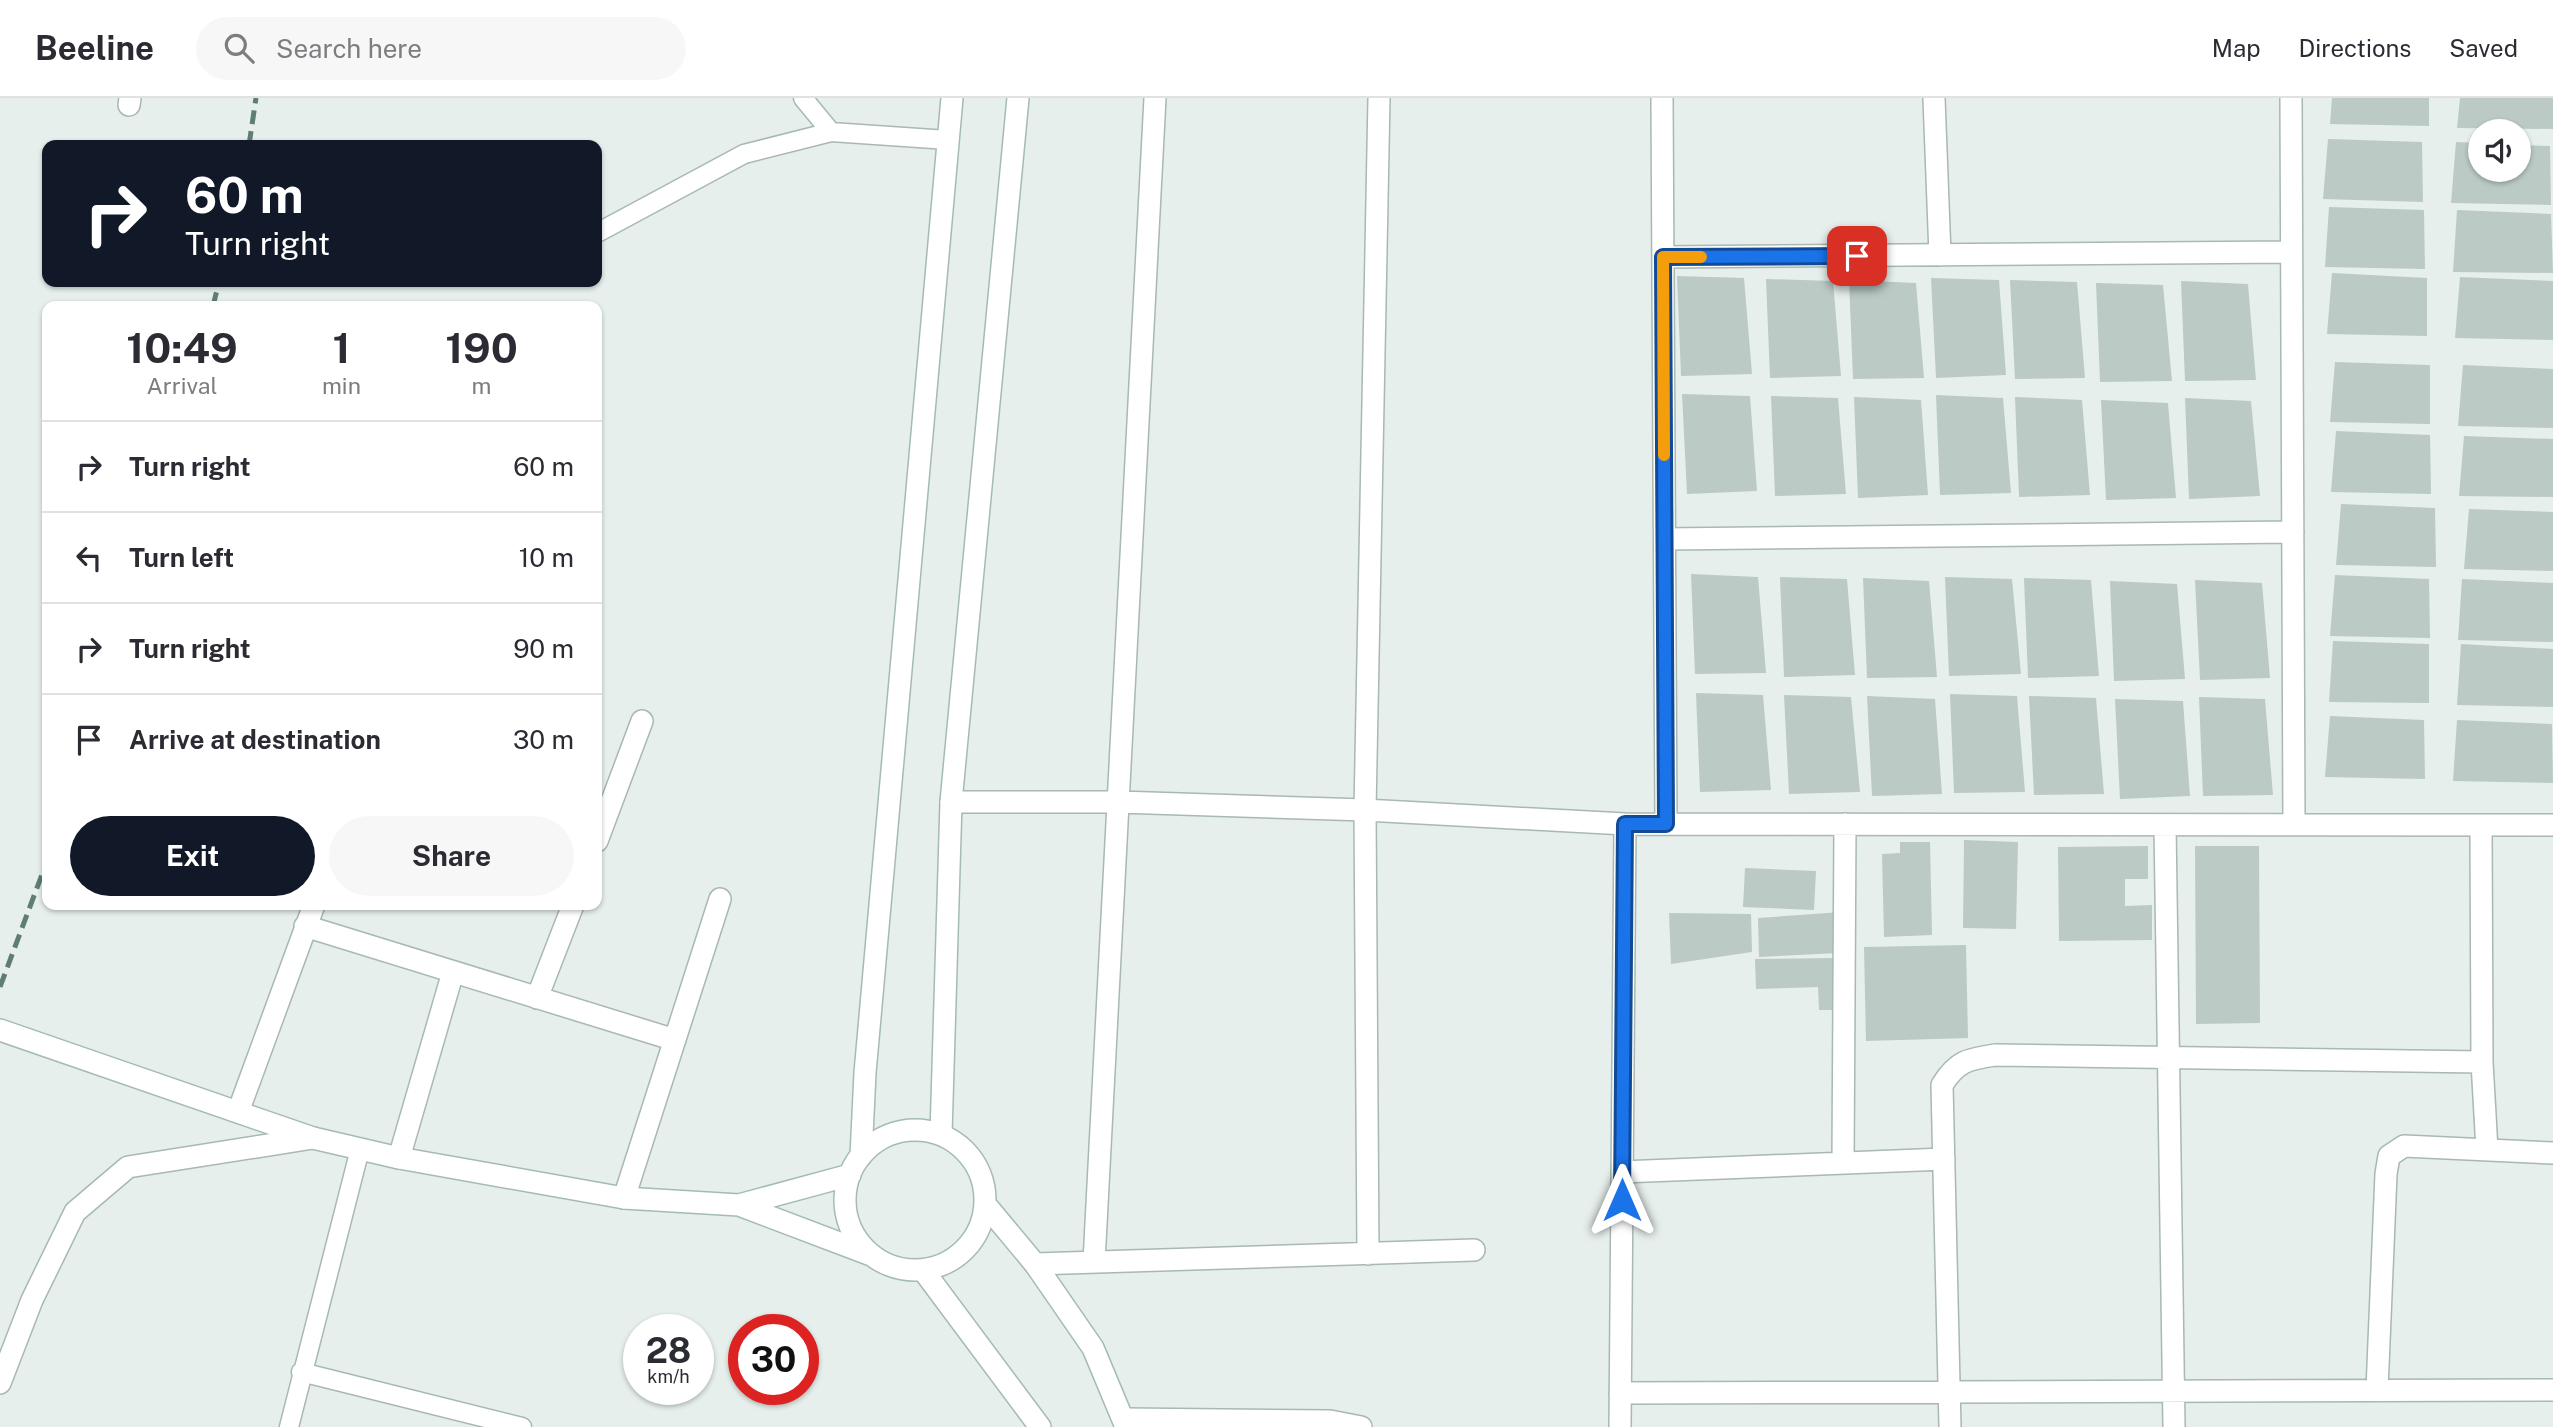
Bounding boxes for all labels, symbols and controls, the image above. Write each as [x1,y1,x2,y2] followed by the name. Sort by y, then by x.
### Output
[196,17,686,80] search box
[35,29,154,67] text: Beeline
[220,29,258,67] icon: search
[276,33,422,64] text: Search here
[2212,34,2261,62] text: Map
[2299,34,2411,62] text: Directions
[2449,34,2518,62] text: Saved
[2468,119,2531,182] map controls
[2468,119,2531,182] button: sound
[185,166,304,224] text: 60 m
[70,168,161,259] icon: right
[185,225,330,262] text: Turn right
[1827,226,1887,286] pin
[1838,237,1876,275] icon: arrive
[126,323,238,372] text: 10:49
[332,323,350,372] text: 1
[445,323,518,372] text: 190
[146,372,217,399] text: Arrival
[322,372,361,399] text: min
[471,372,491,399] text: m
[70,448,108,486] icon: right
[129,451,251,482] text: Turn right
[513,451,574,482] text: 60 m
[70,539,108,577] icon: left
[129,542,234,573] text: Turn left
[519,542,574,573] text: 10 m
[70,630,108,668] icon: right
[129,633,251,664] text: Turn right
[513,633,574,664] text: 90 m
[70,721,108,759] icon: arrive
[129,724,381,755] text: Arrive at destination
[513,724,574,755] text: 30 m
[70,816,315,896] button: Exit
[329,816,574,896] button: Share
[1585,1163,1659,1237] position arrow
[728,1314,819,1405] speed limit sign: 30
[646,1330,691,1371] text: 28
[647,1366,690,1387] text: km/h

